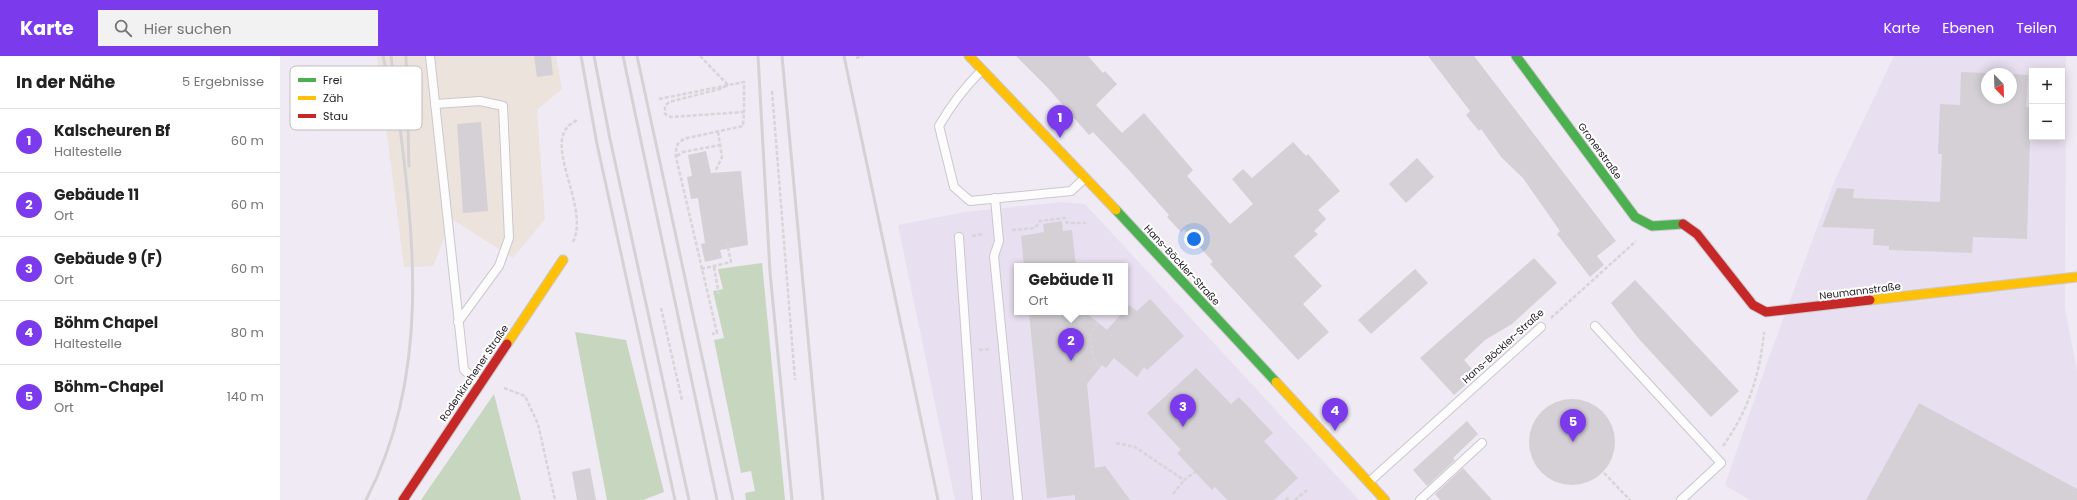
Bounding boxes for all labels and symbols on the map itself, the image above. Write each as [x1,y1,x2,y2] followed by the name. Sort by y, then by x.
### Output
[290,66,422,130] legend
[1981,68,2017,104] north arrow
[323,72,342,88] text: Frei
[323,90,343,106] text: Zäh
[1047,105,1073,138] pin: 1
[323,108,348,124] text: Stau
[1574,120,1626,182] street label: Gronerstraße
[1141,221,1223,309] street label: Hans-Böckler-Straße
[1184,229,1204,249] your location
[1818,279,1902,303] street label: Neumannstraße
[1459,305,1547,387] street label: Hans-Böckler-Straße
[436,322,512,424] street label: Rodenkirchener Straße
[1058,328,1084,361] pin: 2
[1170,394,1196,427] pin: 3
[1322,398,1348,431] pin: 4
[1560,409,1586,442] pin: 5

